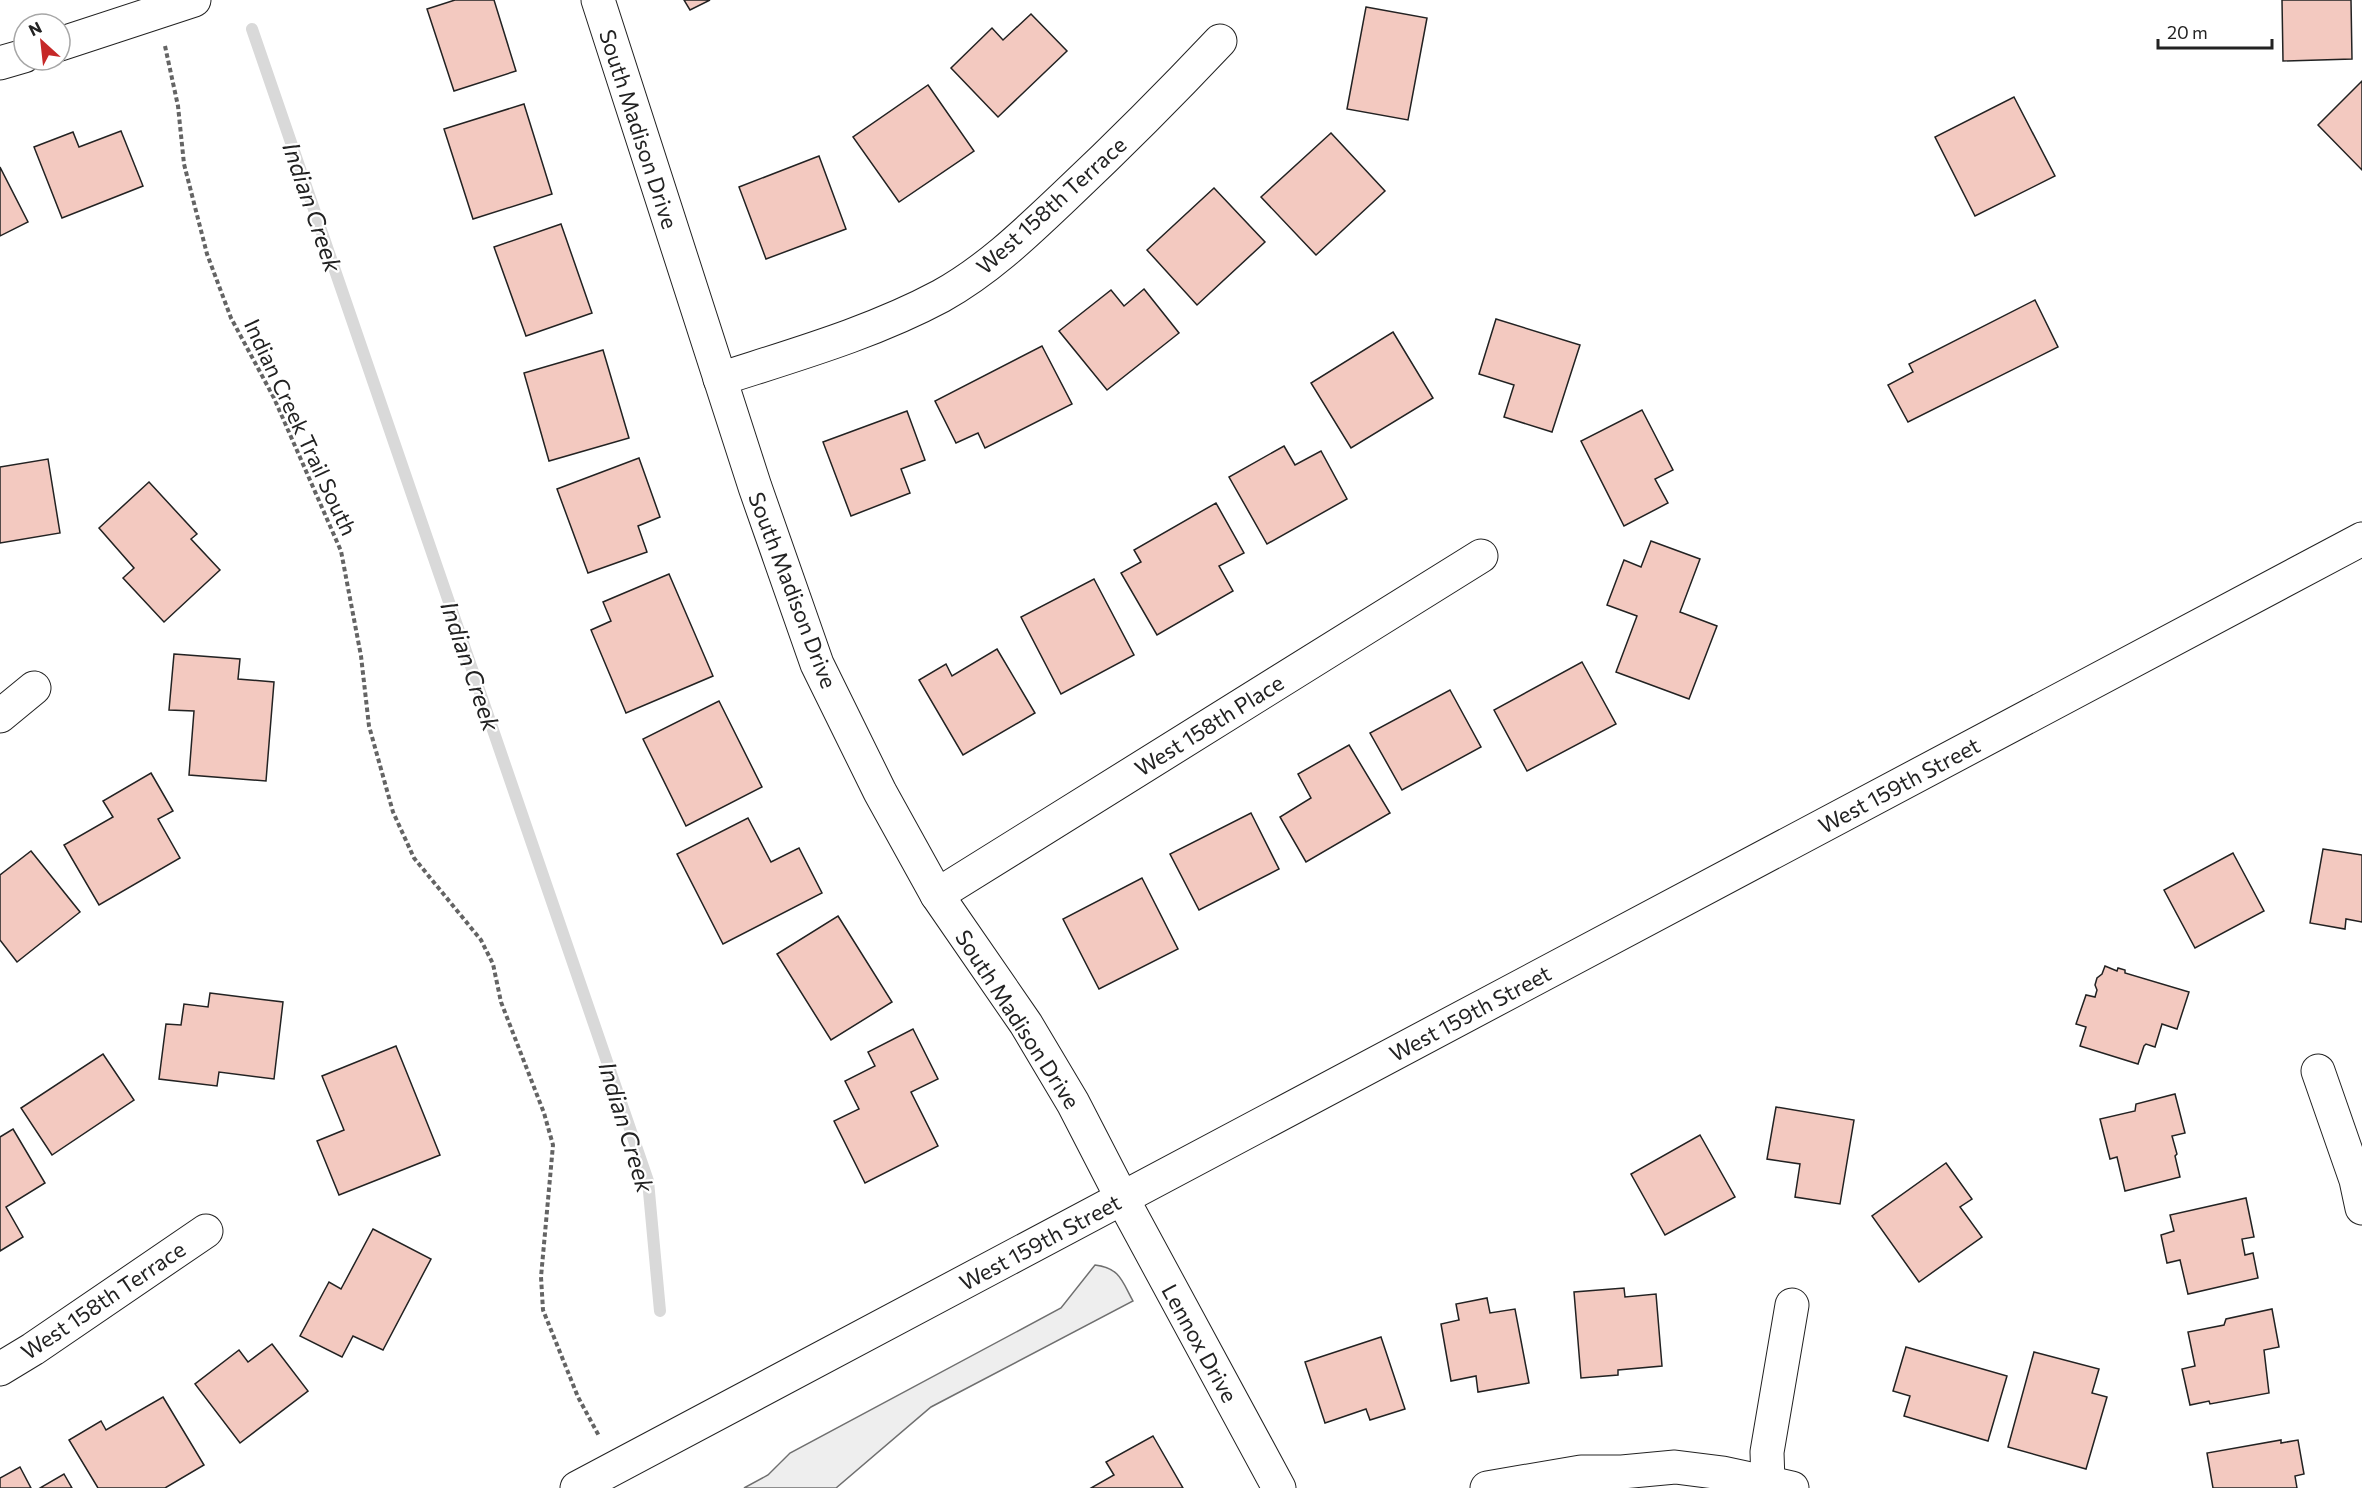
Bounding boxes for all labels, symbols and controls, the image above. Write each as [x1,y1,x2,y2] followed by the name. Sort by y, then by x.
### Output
[12,12,72,72] north arrow
[2158,12,2272,50] scale bar
[25,17,45,39] text: N
[2167,21,2208,43] text: 20 m
[594,26,684,232] street label: South Madison Drive
[971,131,1131,279] street label: West 158th Terrace
[277,138,349,277] water label: Indian Creek
[239,314,363,540] street label: Indian Creek Trail South
[743,488,843,692] street label: South Madison Drive
[435,597,507,736] water label: Indian Creek
[1130,668,1288,782] street label: West 158th Place
[1814,731,1984,839] street label: West 159th Street
[950,924,1086,1114] street label: South Madison Drive
[1385,959,1555,1067] street label: West 159th Street
[593,1058,661,1197] water label: Indian Creek
[955,1188,1125,1296] street label: West 159th Street
[16,1235,190,1365] street label: West 158th Terrace
[1156,1279,1244,1407] street label: Lennox Drive

